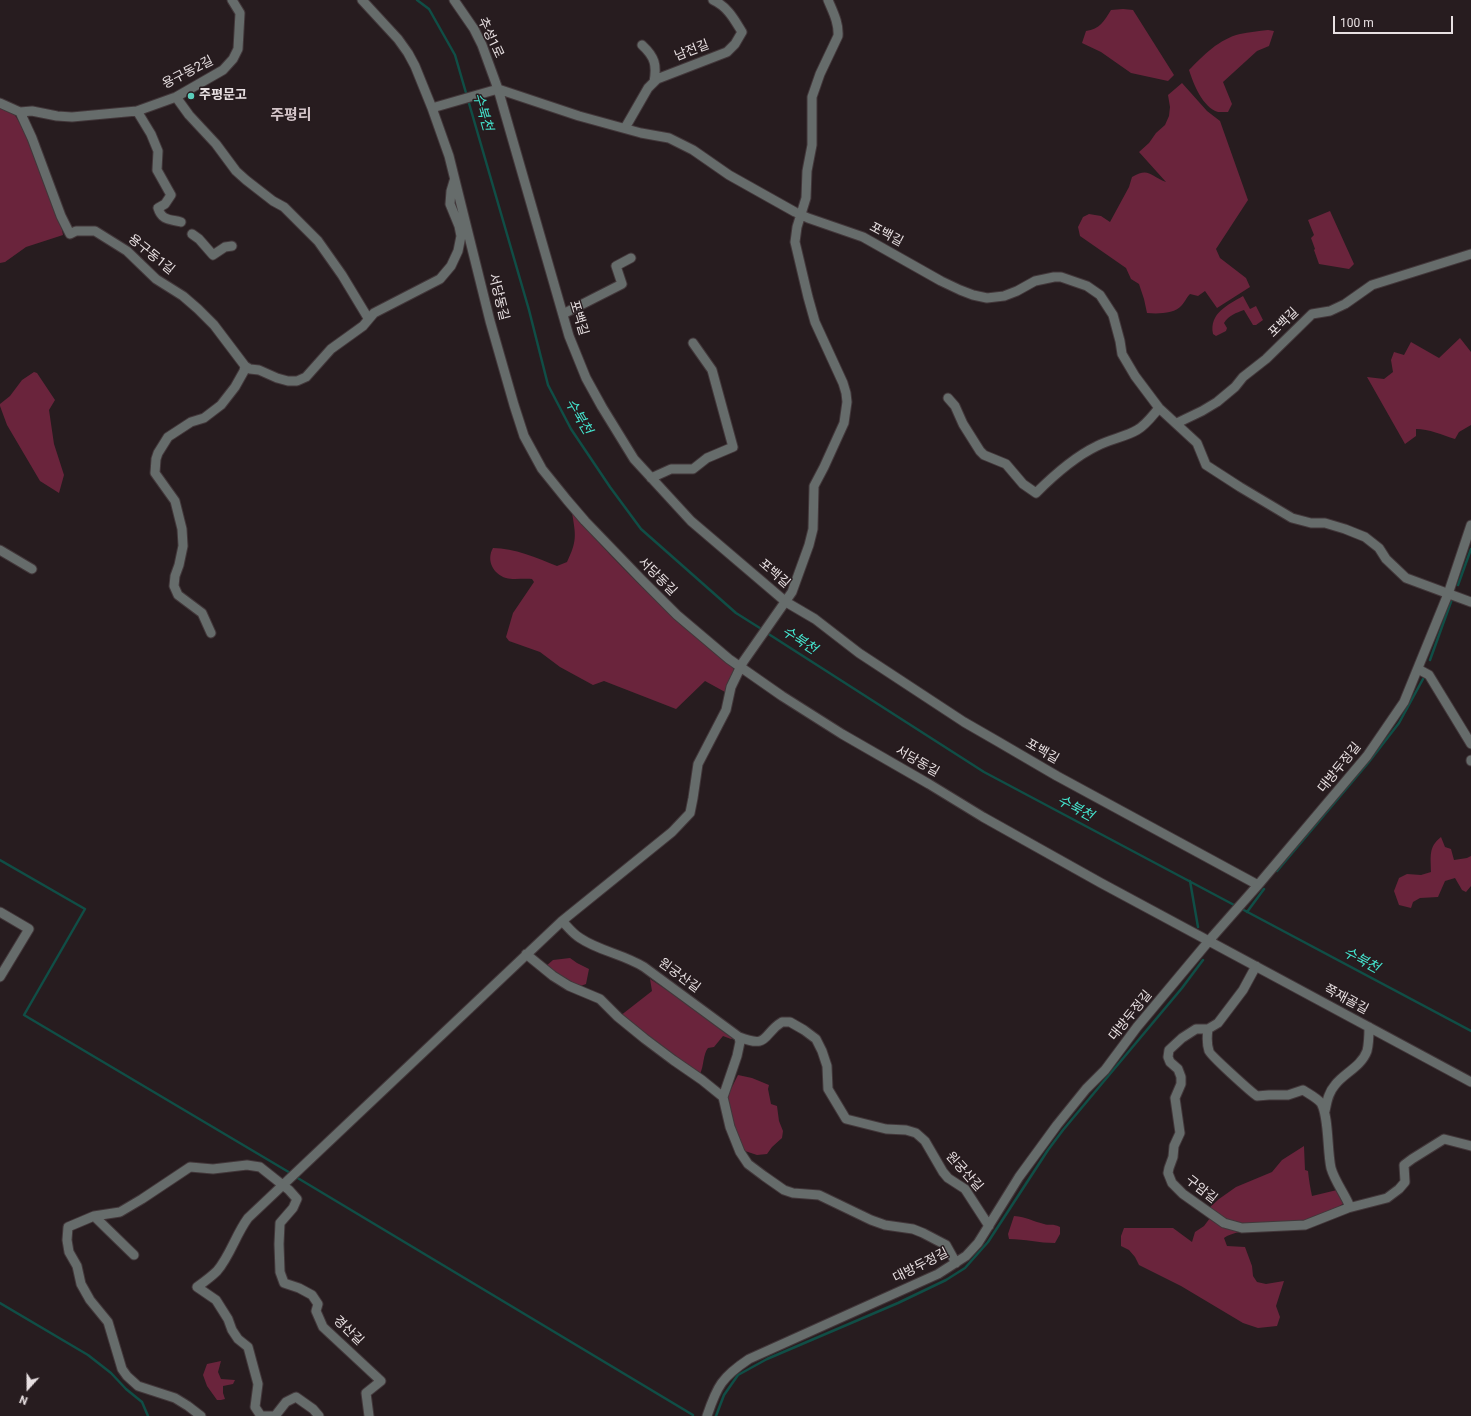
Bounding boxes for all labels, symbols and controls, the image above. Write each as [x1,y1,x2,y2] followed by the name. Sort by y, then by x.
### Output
[1335,8,1455,34] scale bar
[474,15,506,61] street label: 추성1로
[1340,16,1374,30] text: 100 m
[672,37,712,65] street label: 남전길
[160,54,216,92] street label: 용구동2길
[199,88,247,104] place label: 주평문고
[186,91,196,101] marker: 주평문고
[469,91,495,133] water label: 수북천
[270,107,312,125] district label: 주평리
[866,220,906,250] street label: 포백길
[125,232,177,278] street label: 용구동1길
[485,272,511,322] street label: 서당동길
[565,299,591,337] street label: 포백길
[1266,305,1302,341] street label: 포백길
[561,396,595,438] water label: 수북천
[635,555,679,599] street label: 서당동길
[755,556,793,592] street label: 포백길
[778,623,820,659] water label: 수북천
[1023,736,1061,768] street label: 포백길
[1315,740,1365,796] street label: 대방두정길
[892,743,942,781] street label: 서당동길
[1054,793,1096,825] water label: 수북천
[1340,945,1382,977] water label: 수북천
[655,956,703,996] street label: 원궁산길
[1321,982,1371,1018] street label: 쪽재골길
[1106,988,1156,1044] street label: 대방두정길
[942,1149,986,1195] street label: 원궁산길
[1182,1173,1220,1207] street label: 구암길
[891,1245,951,1287] street label: 대방두정길
[330,1313,366,1349] street label: 경산길
[8,1368,48,1408] north arrow
[18,1392,29,1407] text: N

